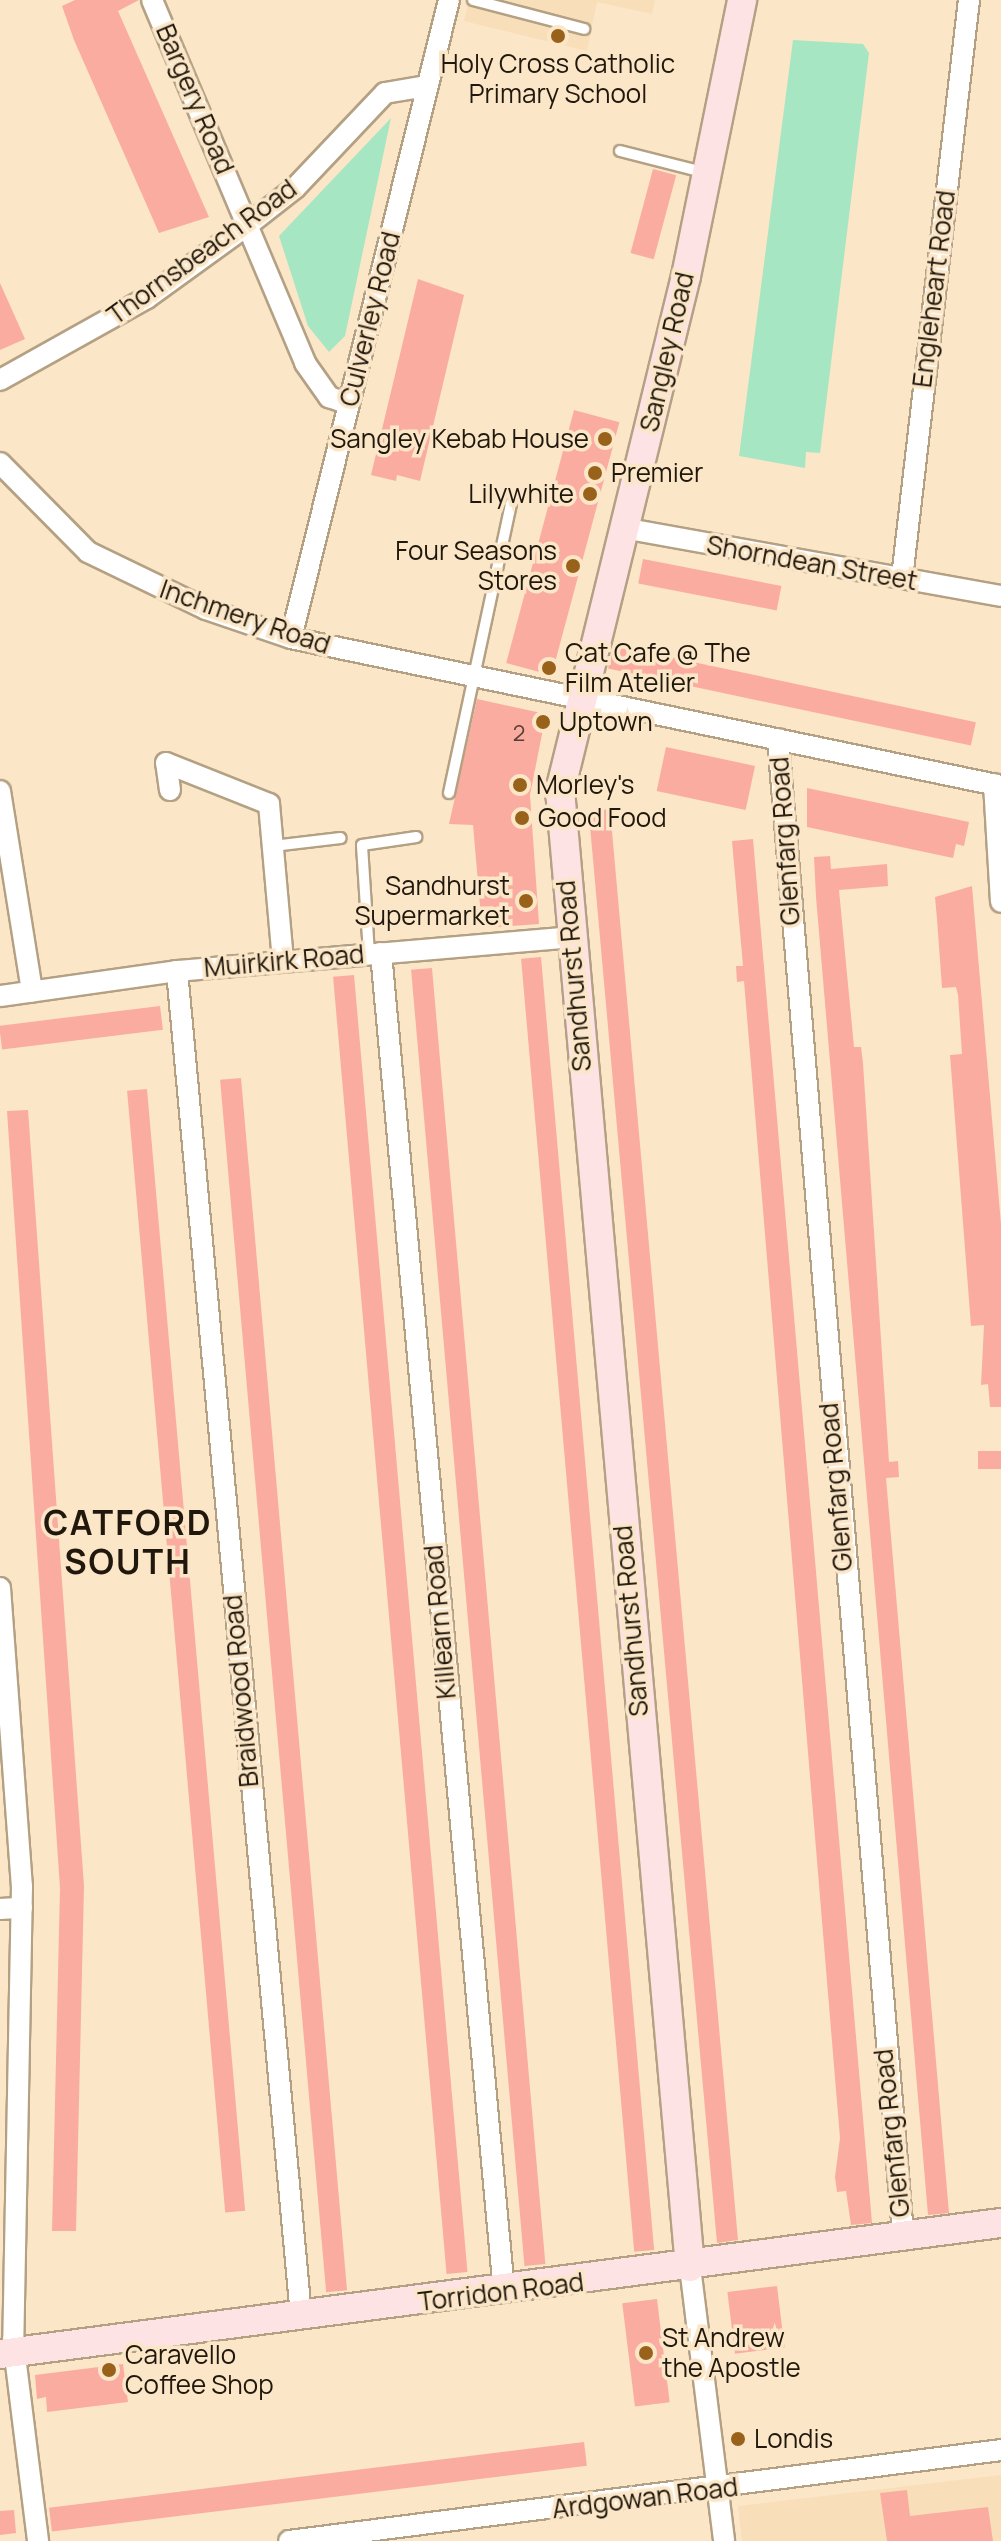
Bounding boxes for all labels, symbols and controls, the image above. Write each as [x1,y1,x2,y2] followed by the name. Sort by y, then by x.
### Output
[149,19,241,179] street label: Bargery Road
[549,27,567,45] marker: Holy Cross Catholic Primary School
[441,48,675,110] place label: Holy Cross Catholic Primary School
[101,173,303,331] street label: Thornsbeach Road
[906,189,962,389] street label: Engleheart Road
[333,228,407,410] street label: Culverley Road
[633,269,701,435] street label: Sangley Road
[330,423,589,455] place label: Sangley Kebab House
[596,430,614,448] marker: Sangley Kebab House
[611,457,703,489] place label: Premier
[586,464,604,482] marker: Premier
[468,478,574,510] place label: Lilywhite
[581,485,599,503] marker: Lilywhite
[704,529,920,597] street label: Shorndean Street
[395,535,557,596] place label: Four Seasons Stores
[564,557,582,575] marker: Four Seasons Stores
[156,573,334,661] street label: Inchmery Road
[565,637,751,698] place label: Cat Cafe @ The Film Atelier
[540,659,558,677] marker: Cat Cafe @ The Film Atelier
[559,706,653,738] place label: Uptown
[534,713,552,731] marker: Uptown
[513,721,525,747] house number: 2
[764,756,806,926] street label: Glenfarg Road
[536,769,634,801] place label: Morley's
[511,776,529,794] marker: Morley's
[538,802,667,834] place label: Good Food
[513,809,531,827] marker: Good Food
[354,870,510,932] place label: Sandhurst Supermarket
[550,879,598,1073] street label: Sandhurst Road
[517,892,535,910] marker: Sandhurst Supermarket
[203,938,365,984] street label: Muirkirk Road
[813,1401,859,1573] street label: Glenfarg Road
[43,1502,213,1582] district label: CATFORD SOUTH
[607,1524,655,1718] street label: Sandhurst Road
[418,1544,462,1700] street label: Killearn Road
[217,1593,265,1789] street label: Braidwood Road
[868,2047,916,2219] street label: Glenfarg Road
[416,2266,586,2318] street label: Torridon Road
[662,2322,801,2384] place label: St Andrew the Apostle
[125,2339,274,2400] place label: Caravello Coffee Shop
[637,2344,655,2362] marker: St Andrew the Apostle
[100,2361,118,2379] marker: Caravello Coffee Shop
[754,2423,833,2455] place label: Londis
[729,2430,747,2448] marker: Londis
[550,2471,740,2525] street label: Ardgowan Road

